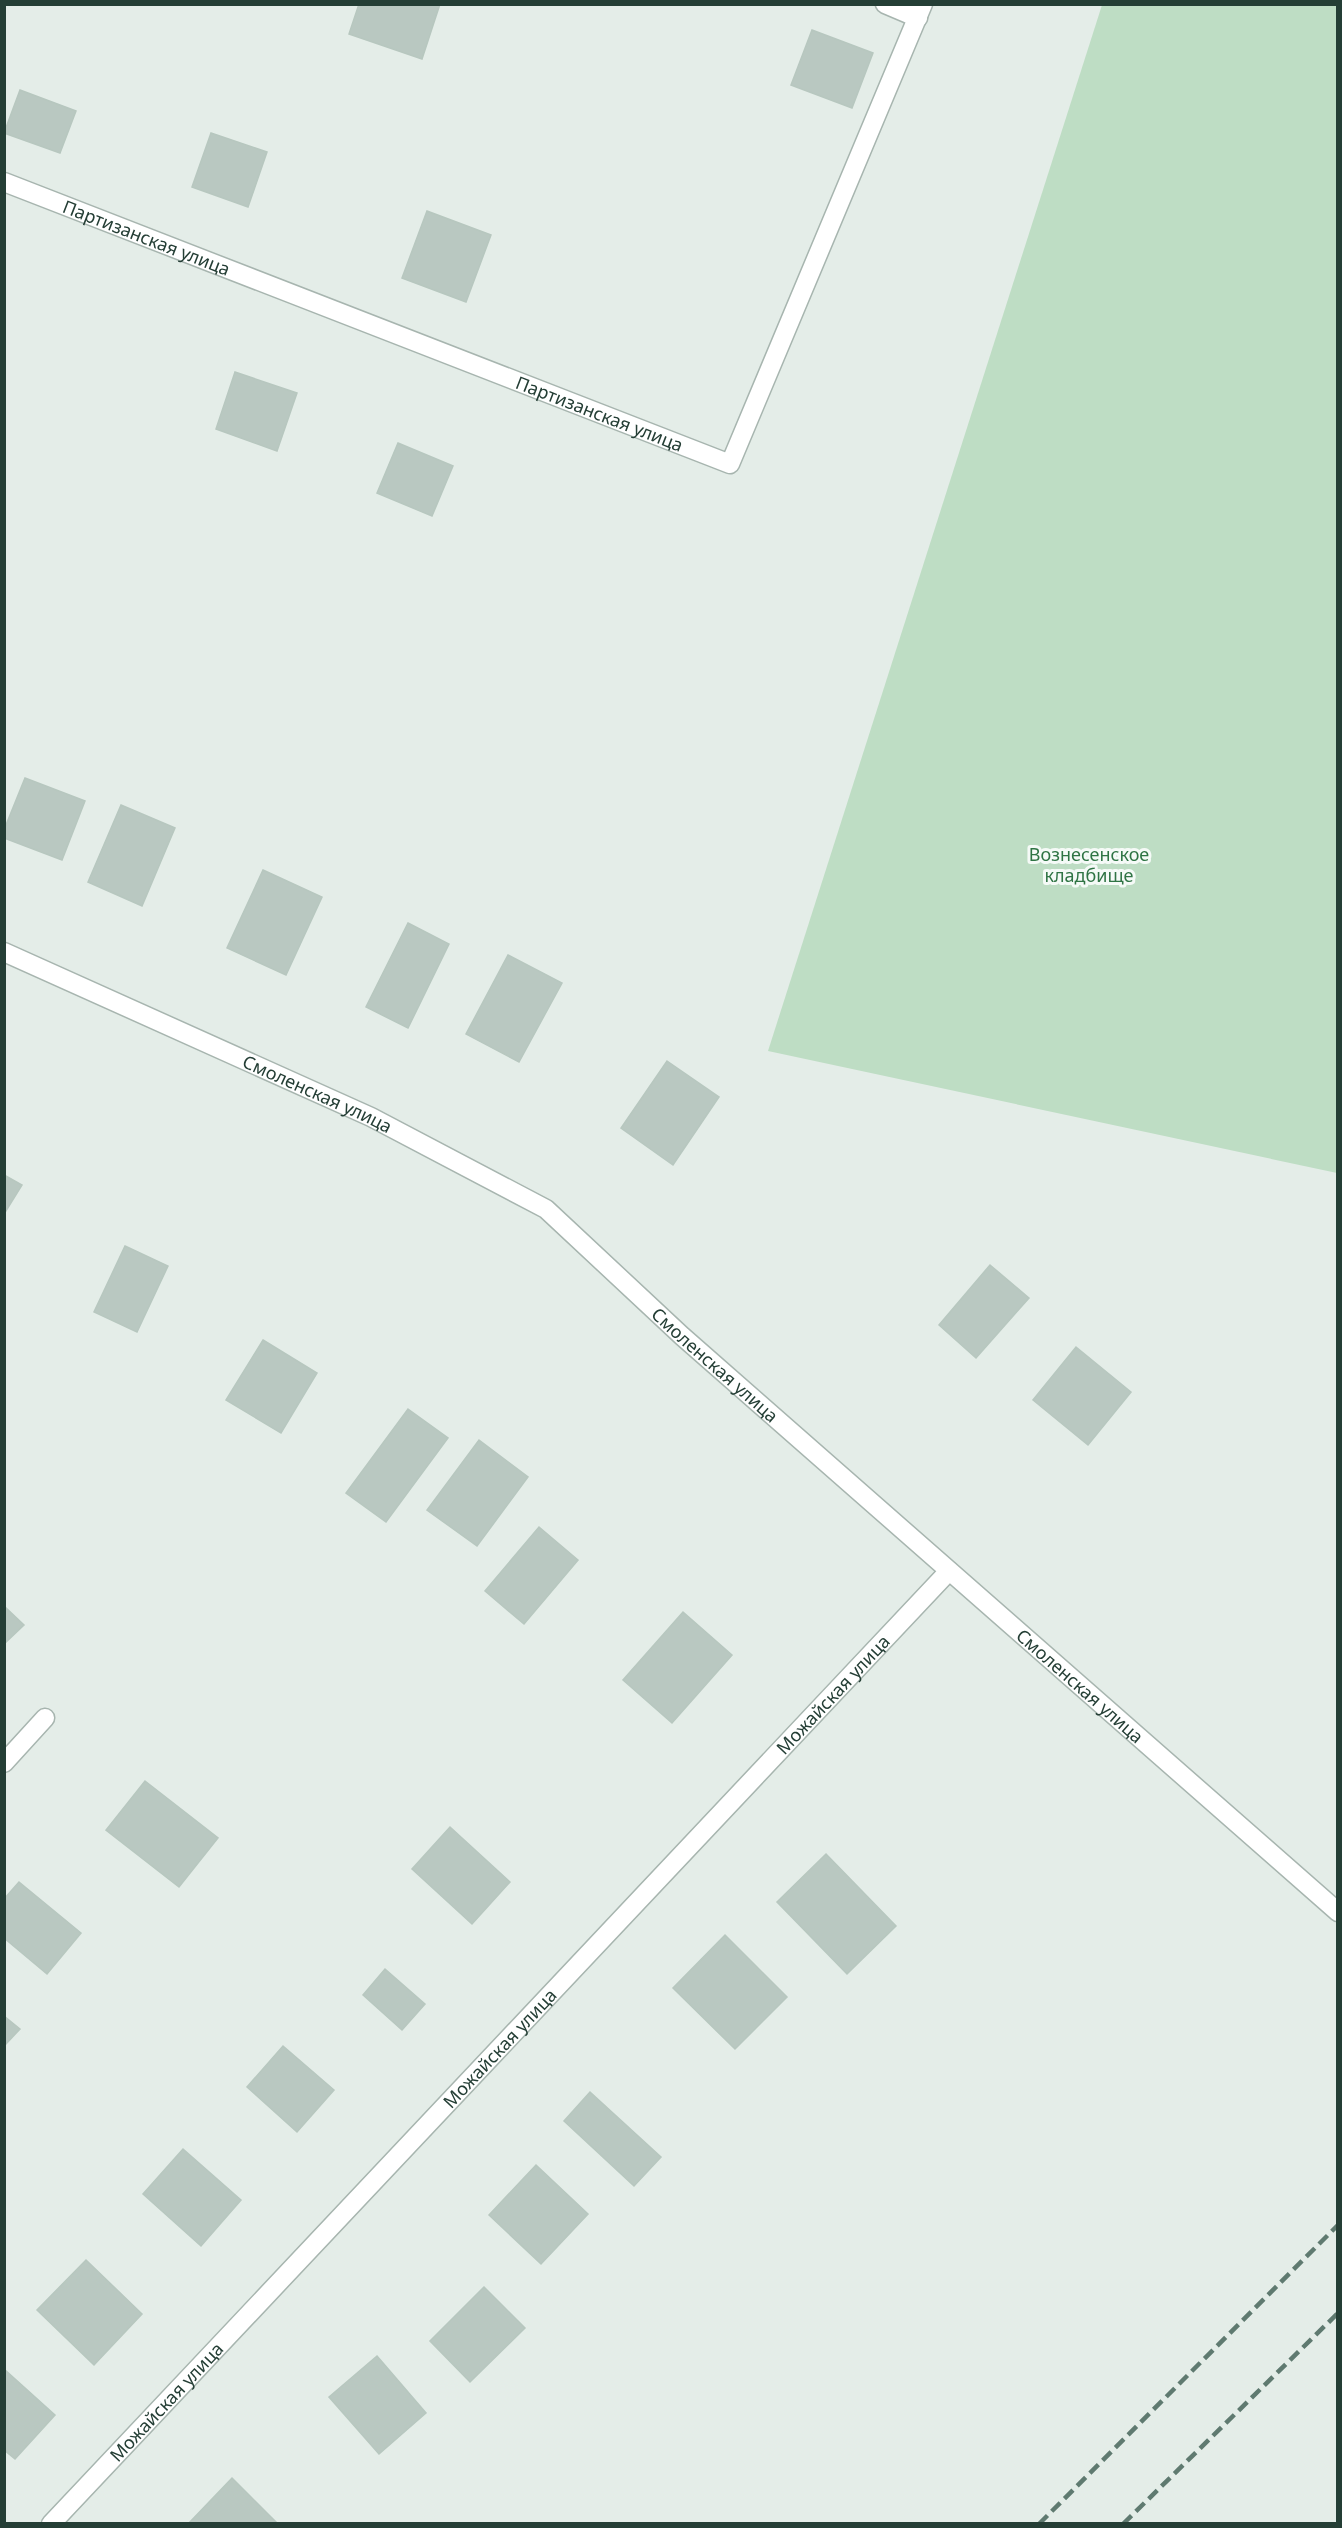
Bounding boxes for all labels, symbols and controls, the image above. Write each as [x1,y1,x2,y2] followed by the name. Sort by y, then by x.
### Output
[59,194,234,281] street label: Партизанская улица
[512,370,687,457] street label: Партизанская улица
[1029,842,1149,887] park label: Вознесенское кладбище
[239,1049,397,1138] street label: Смоленская улица
[647,1302,784,1427] street label: Смоленская улица
[1011,1623,1149,1748] street label: Смоленская улица
[771,1630,895,1759] street label: Можайская улица
[437,1983,562,2113] street label: Можайская улица
[104,2337,228,2467] street label: Можайская улица

